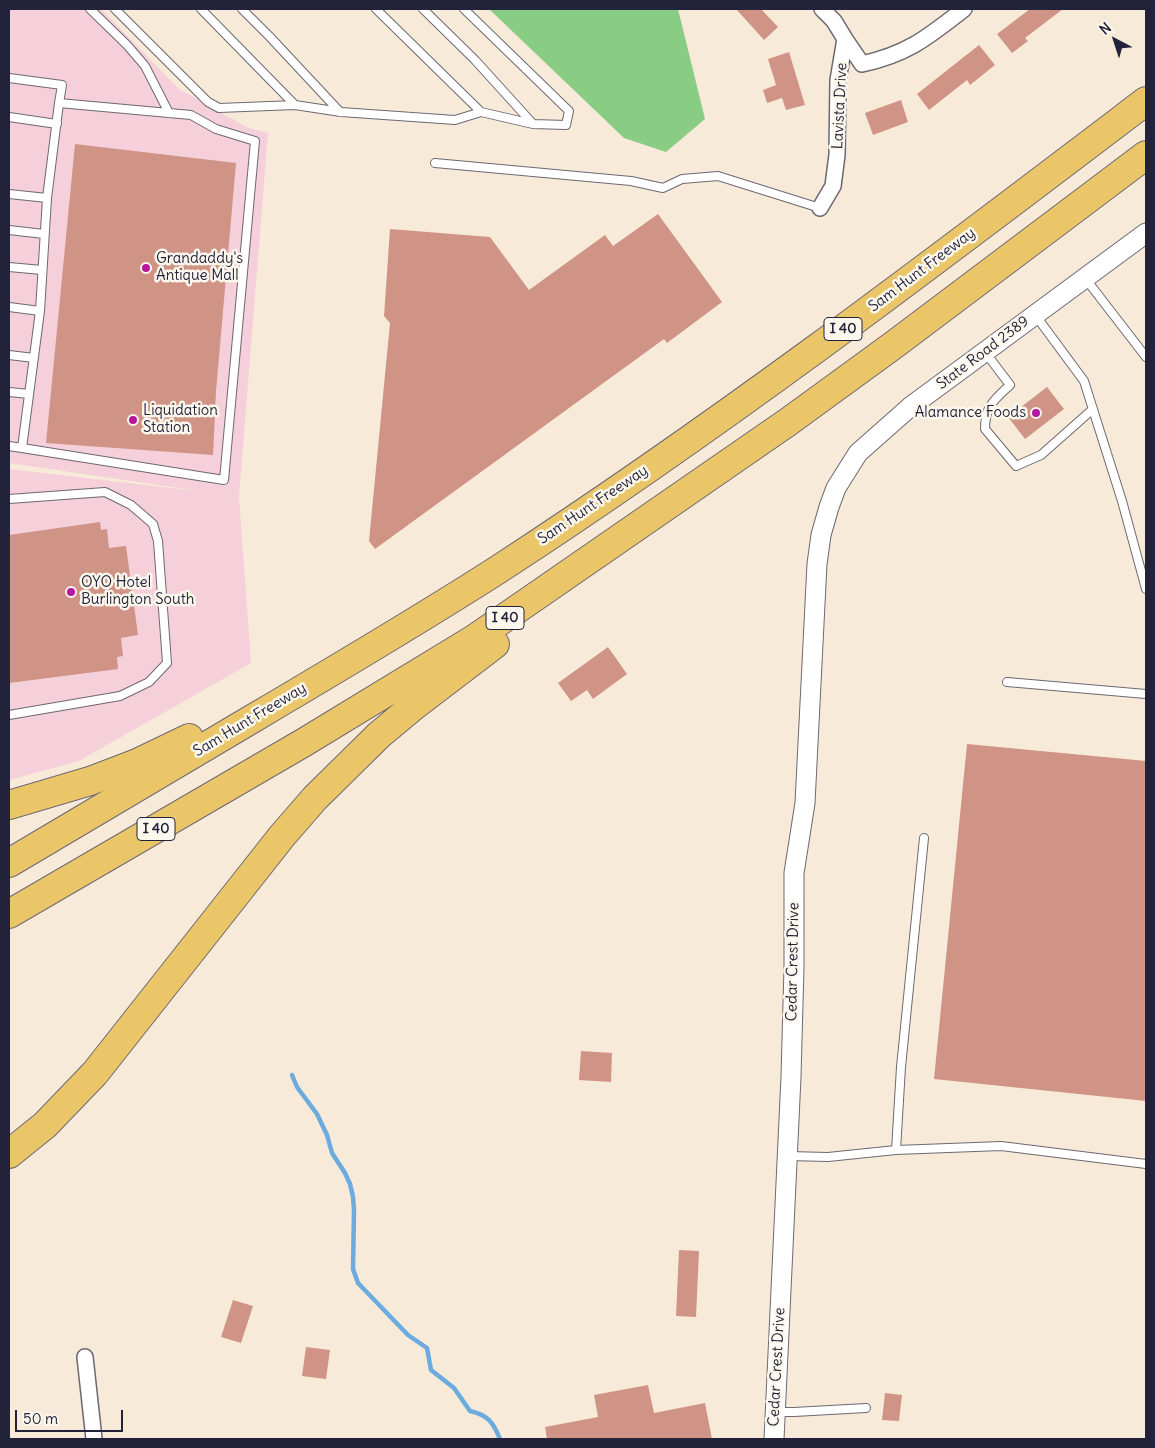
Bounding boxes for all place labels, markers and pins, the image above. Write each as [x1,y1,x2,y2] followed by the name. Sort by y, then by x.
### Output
[156,250,243,285] place label: Grandaddy's Antique Mall
[140,262,152,274] marker: Grandaddy's Antique Mall
[143,402,218,437] place label: Liquidation Station
[915,404,1026,422] place label: Alamance Foods
[1030,407,1042,419] marker: Alamance Foods
[127,414,139,426] marker: Liquidation Station
[81,574,194,609] place label: OYO Hotel Burlington South
[65,586,77,598] marker: OYO Hotel Burlington South

